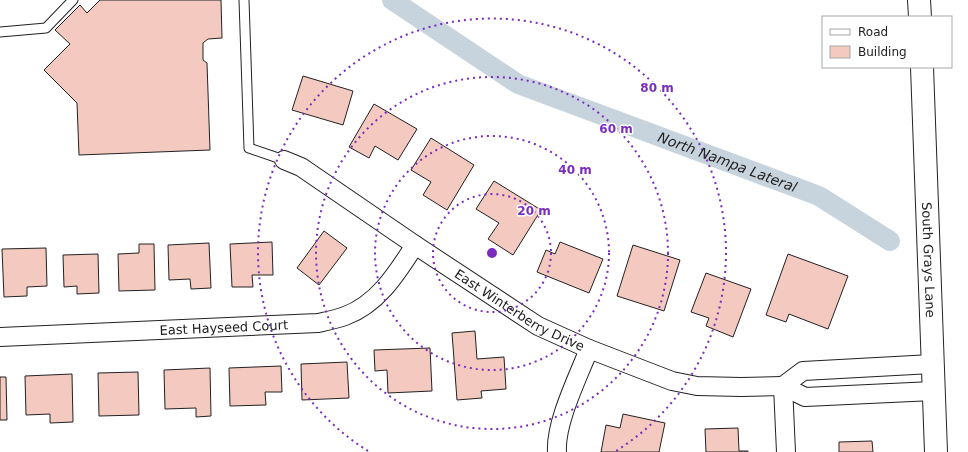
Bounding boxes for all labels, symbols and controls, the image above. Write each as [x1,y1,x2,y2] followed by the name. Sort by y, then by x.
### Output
[822,16,952,68] legend
[858,25,888,39] text: Road
[858,45,907,59] text: Building
[640,81,674,95] text: 80 m
[599,122,633,136] text: 60 m
[656,129,799,195] water label: North Nampa Lateral
[558,163,592,177] text: 40 m
[919,202,939,318] street label: South Grays Lane
[517,204,551,218] text: 20 m
[485,246,499,260] centre of rings
[452,266,587,354] street label: East Winterberry Drive
[159,317,288,337] street label: East Hayseed Court

